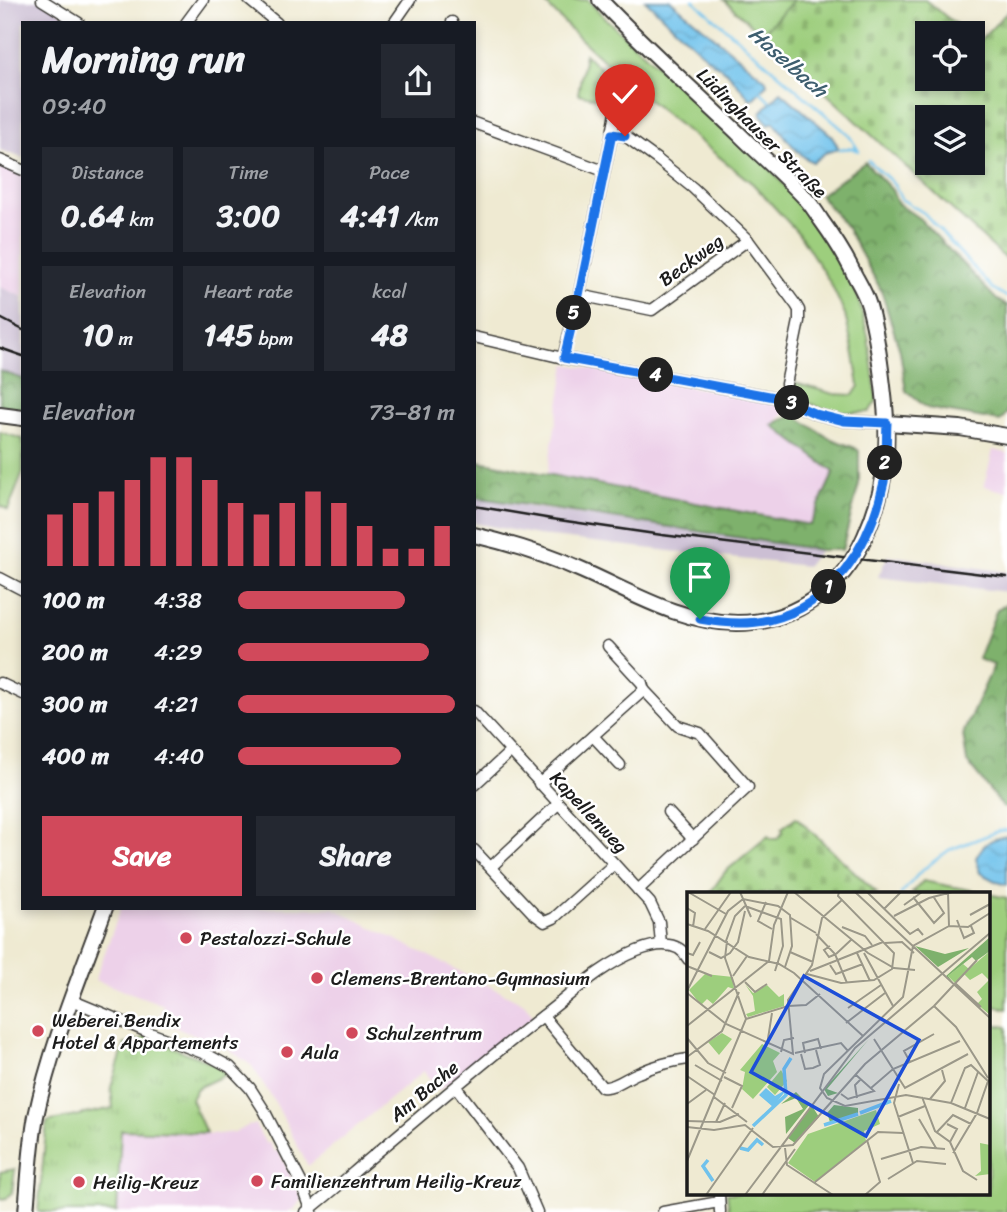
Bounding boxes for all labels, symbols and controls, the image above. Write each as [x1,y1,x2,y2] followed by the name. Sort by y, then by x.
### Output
[740,16,838,109] water label: Haselbach
[915,21,985,175] map controls
[915,21,985,91] button: locate
[42,26,245,93] text: Morning run
[381,44,455,118] button: share
[689,60,835,206] street label: Lüdinghauser Straße
[595,64,655,136] pin
[606,75,644,113] icon: check
[42,86,107,127] text: 09:40
[915,105,985,175] button: layers
[71,156,144,189] text: Distance
[228,156,269,189] text: Time
[369,156,410,189] text: Pace
[61,189,125,243] text: 0.64
[217,189,280,243] text: 3:00
[340,189,400,243] text: 4:41
[125,203,154,236] text: km
[400,203,439,236] text: /km
[651,225,731,295] street label: Beckweg
[69,275,146,308] text: Elevation
[204,275,293,308] text: Heart rate
[372,275,407,308] text: kcal
[556,296,592,330] pin: 5
[568,296,579,329] text: 5
[82,308,114,362] text: 10
[204,308,253,362] text: 145
[371,308,408,362] text: 48
[114,322,133,355] text: m
[253,322,293,355] text: bpm
[638,358,674,392] pin: 4
[650,358,661,391] text: 4
[774,386,810,420] pin: 3
[786,386,797,419] text: 3
[42,392,135,433] text: Elevation
[369,392,455,433] text: 73–81 m
[868,446,903,480] pin: 2
[879,446,890,479] text: 2
[670,547,730,619] pin
[681,558,719,596] icon: arrive
[812,570,846,604] pin: 1
[824,570,833,603] text: 1
[42,580,105,621] text: 100 m
[154,580,202,621] text: 4:38
[42,632,108,673] text: 200 m
[154,632,203,673] text: 4:29
[42,684,107,725] text: 300 m
[154,684,198,725] text: 4:21
[42,736,109,777] text: 400 m
[154,736,204,777] text: 4:40
[542,763,636,861] street label: Kapellenweg
[42,816,242,896] button: Save
[256,816,455,896] button: Share
[687,892,990,1194] inset map
[200,922,351,955] place label: Pestalozzi-Schule
[178,930,194,946] marker: Pestalozzi-Schule
[331,962,590,995] place label: Clemens-Brentano-Gymnasium
[309,970,325,986] marker: Clemens-Brentano-Gymnasium
[52,1004,238,1059] place label: Weberei Bendix Hotel & Appartements
[366,1017,482,1050] place label: Schulzentrum
[30,1023,46,1039] marker: Weberei Bendix Hotel & Appartements
[344,1025,360,1041] marker: Schulzentrum
[300,1036,339,1069] place label: Aula
[279,1044,295,1060] marker: Aula
[381,1052,466,1131] street label: Am Bache
[271,1165,522,1198] place label: Familienzentrum Heilig-Kreuz
[93,1166,200,1199] place label: Heilig-Kreuz
[249,1173,265,1189] marker: Familienzentrum Heilig-Kreuz
[71,1174,87,1190] marker: Heilig-Kreuz

